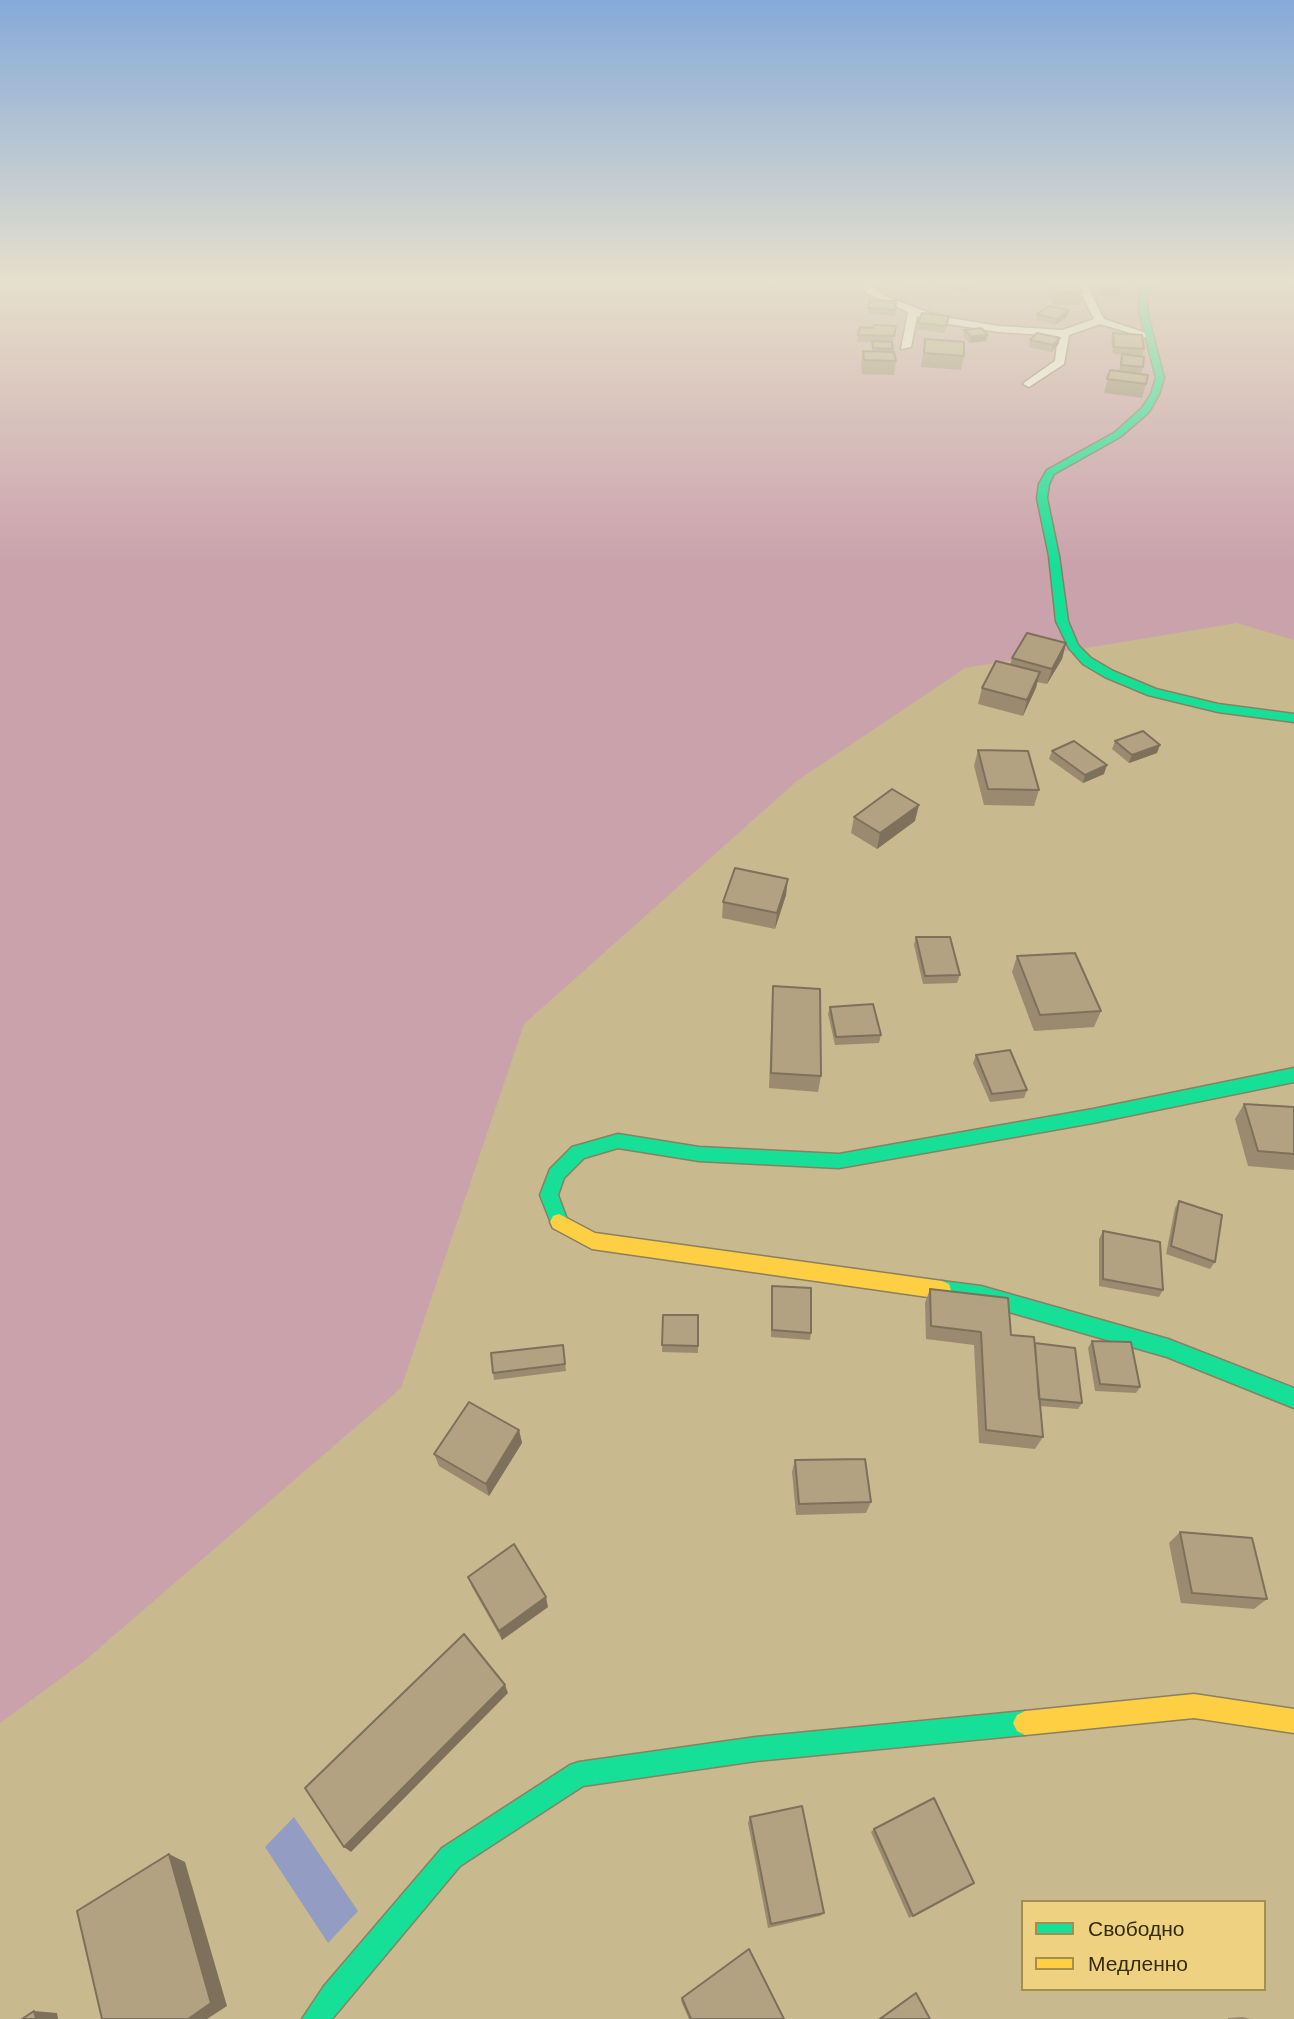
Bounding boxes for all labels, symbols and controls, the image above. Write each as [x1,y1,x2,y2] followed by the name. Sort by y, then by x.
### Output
[1021,1900,1266,1991] legend
[1088,1916,1185,1941] text: Свободно
[1088,1951,1188,1976] text: Медленно

